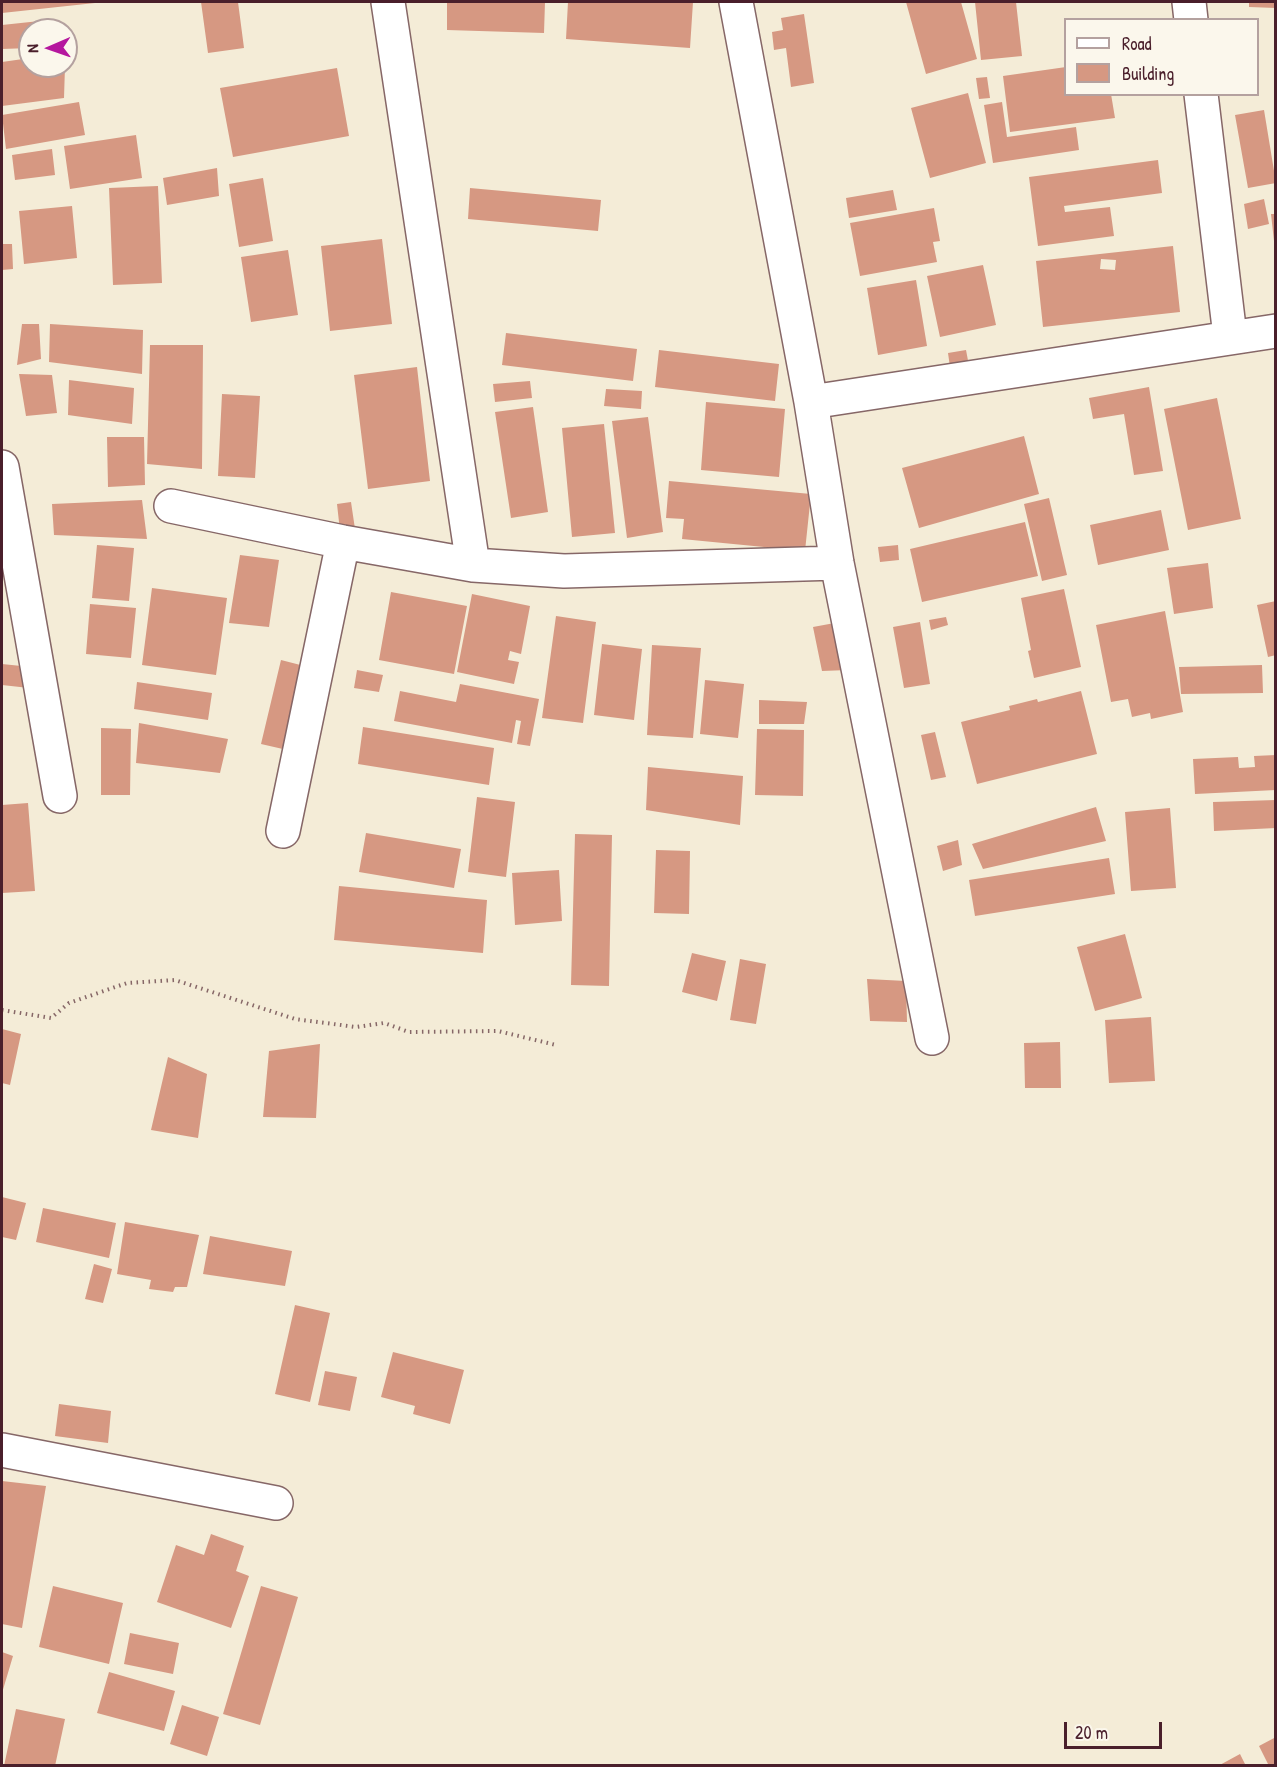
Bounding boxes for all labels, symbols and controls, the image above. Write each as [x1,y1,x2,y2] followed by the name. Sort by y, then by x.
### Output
[18,18,78,78] north arrow
[1064,18,1259,96] legend
[1122,31,1152,56] text: Road
[21,44,43,53] text: N
[1122,61,1174,86] text: Building
[1067,1710,1164,1748] scale bar
[1075,1720,1108,1745] text: 20 m

